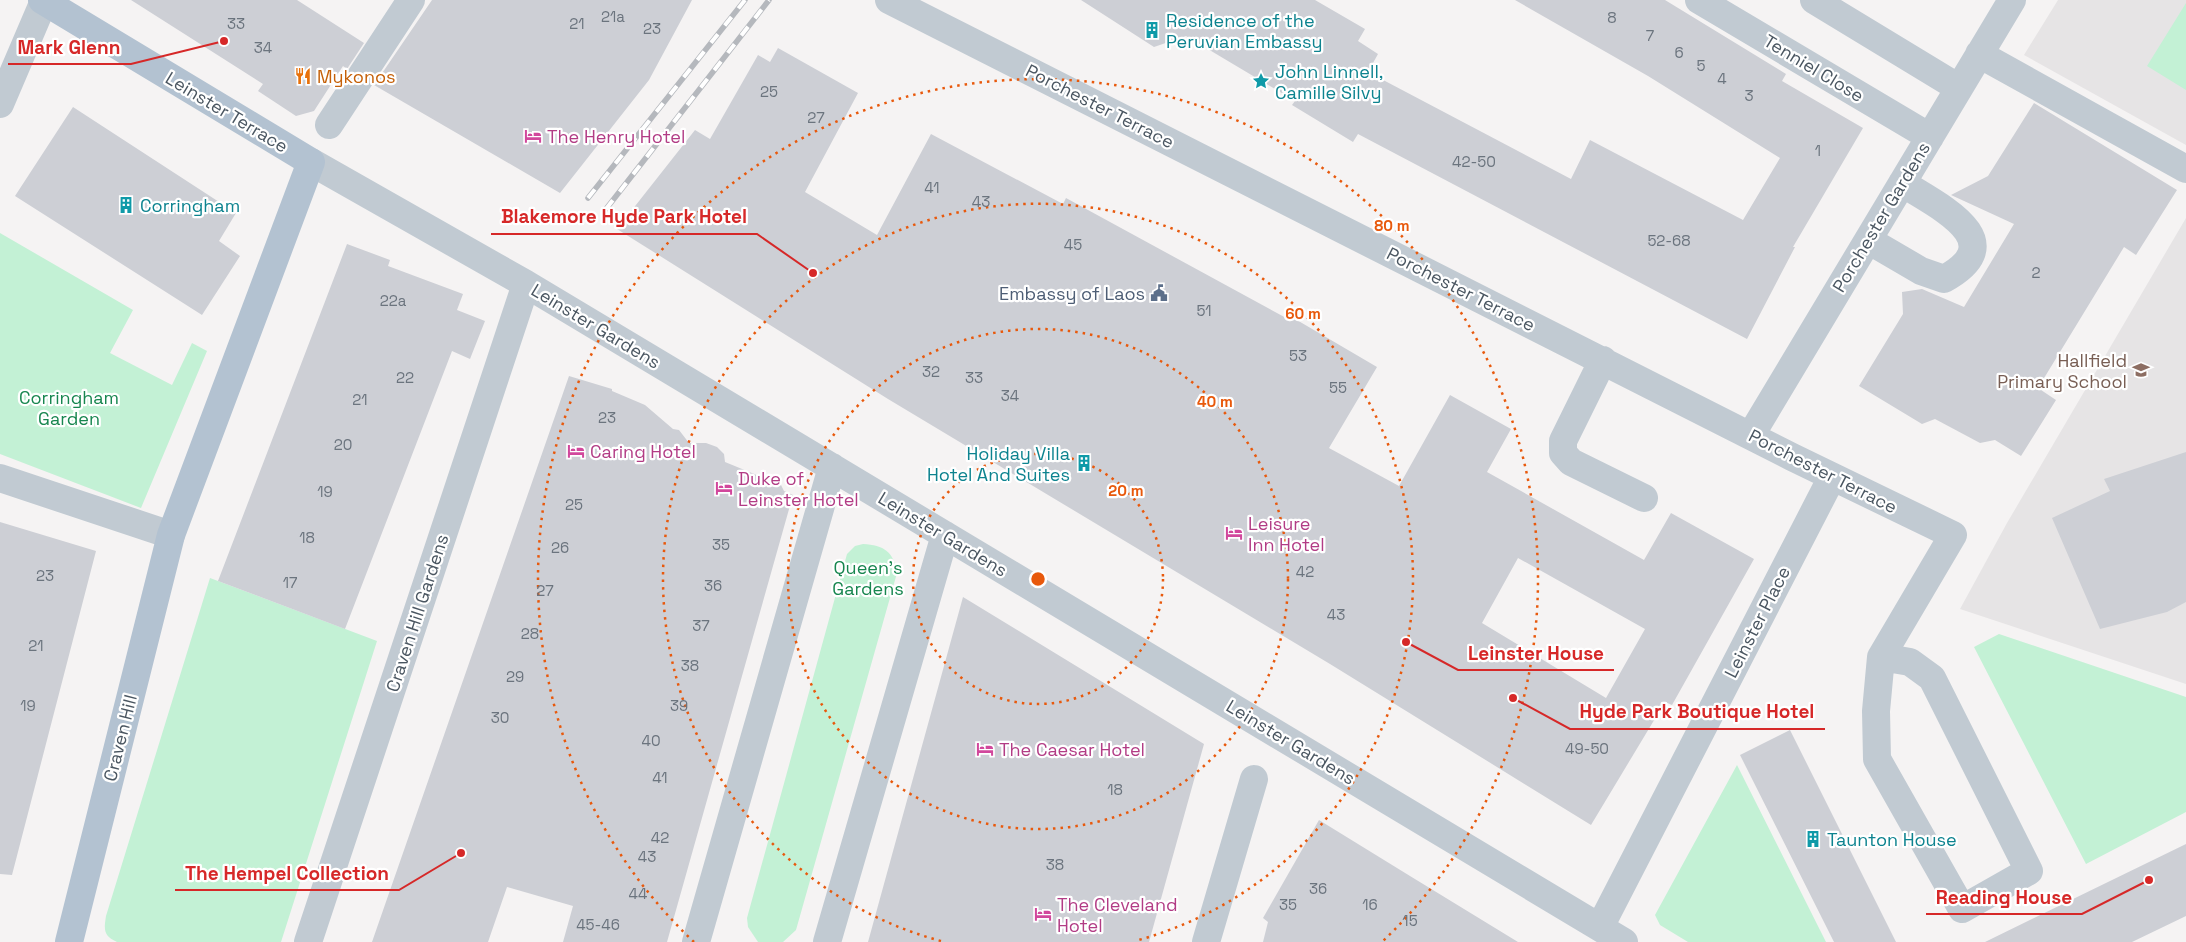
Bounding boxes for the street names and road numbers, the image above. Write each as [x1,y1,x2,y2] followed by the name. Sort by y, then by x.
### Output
[1760,29,1868,107] street label: Tenniel Close
[1022,59,1178,153] street label: Porchester Terrace
[162,66,292,158] street label: Leinster Terrace
[1827,138,1935,296] street label: Porchester Gardens
[1383,242,1539,336] street label: Porchester Terrace
[527,278,665,374] street label: Leinster Gardens
[1745,424,1901,518] street label: Porchester Terrace
[874,486,1012,582] street label: Leinster Gardens
[381,531,453,695] street label: Craven Hill Gardens
[1719,562,1795,682] street label: Leinster Place
[98,692,142,784] street label: Craven Hill
[1222,694,1360,790] street label: Leinster Gardens

